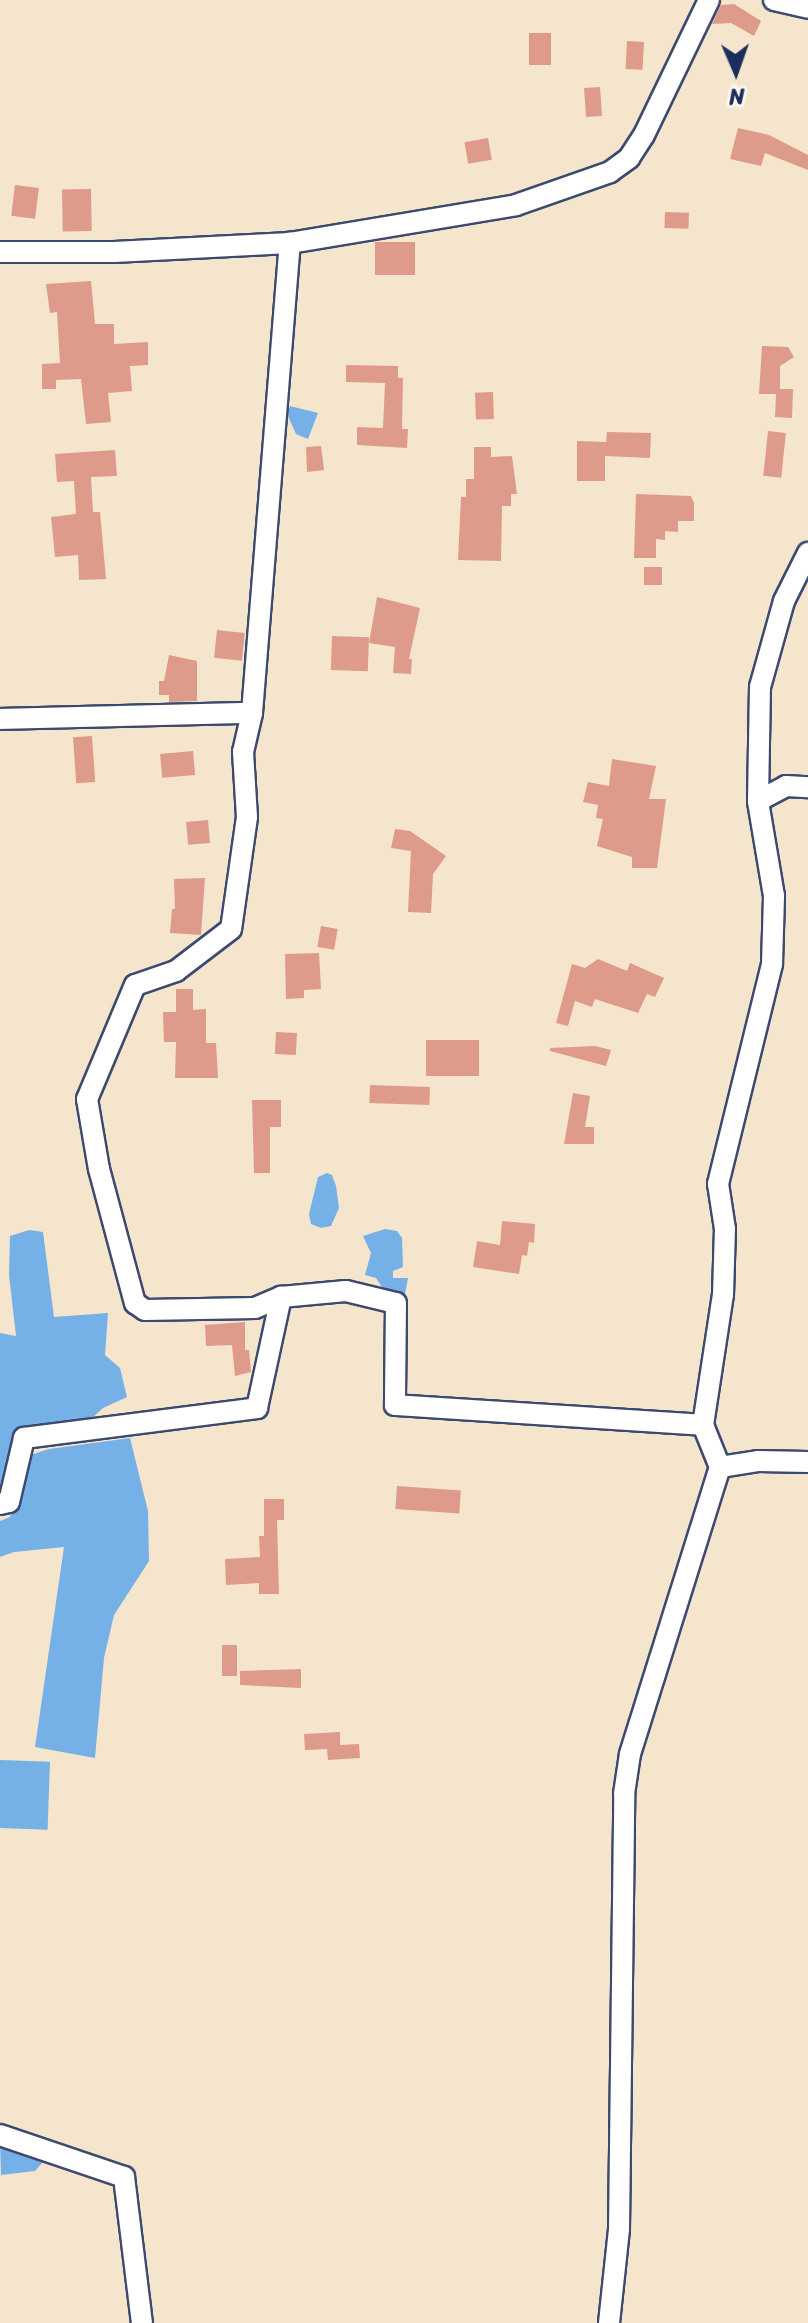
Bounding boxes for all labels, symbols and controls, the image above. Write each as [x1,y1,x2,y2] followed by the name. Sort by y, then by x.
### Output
[696,32,776,112] north arrow
[729,77,745,116] text: N

